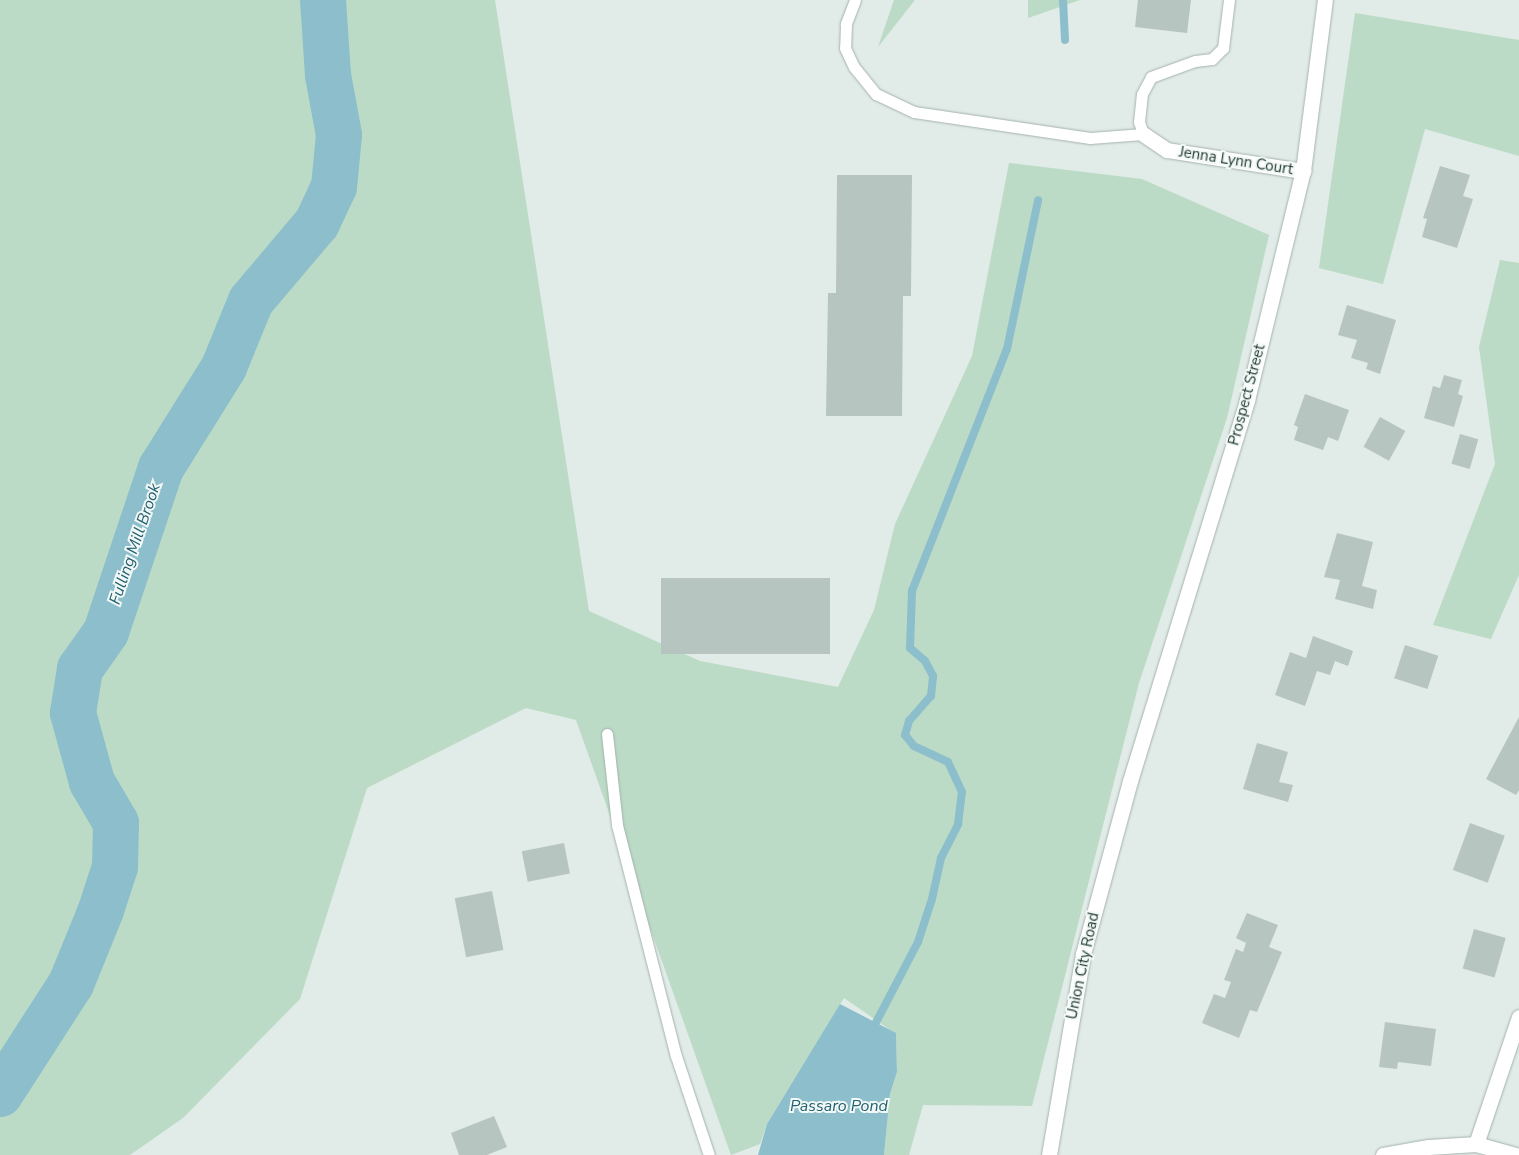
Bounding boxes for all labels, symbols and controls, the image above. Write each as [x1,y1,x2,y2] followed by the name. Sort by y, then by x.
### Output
[1178,143,1294,179] street label: Jenna Lynn Court
[1225,343,1269,447] street label: Prospect Street
[105,481,165,607] water label: Fulling Mill Brook
[1063,911,1103,1021] street label: Union City Road
[790,1096,888,1116] water label: Passaro Pond

